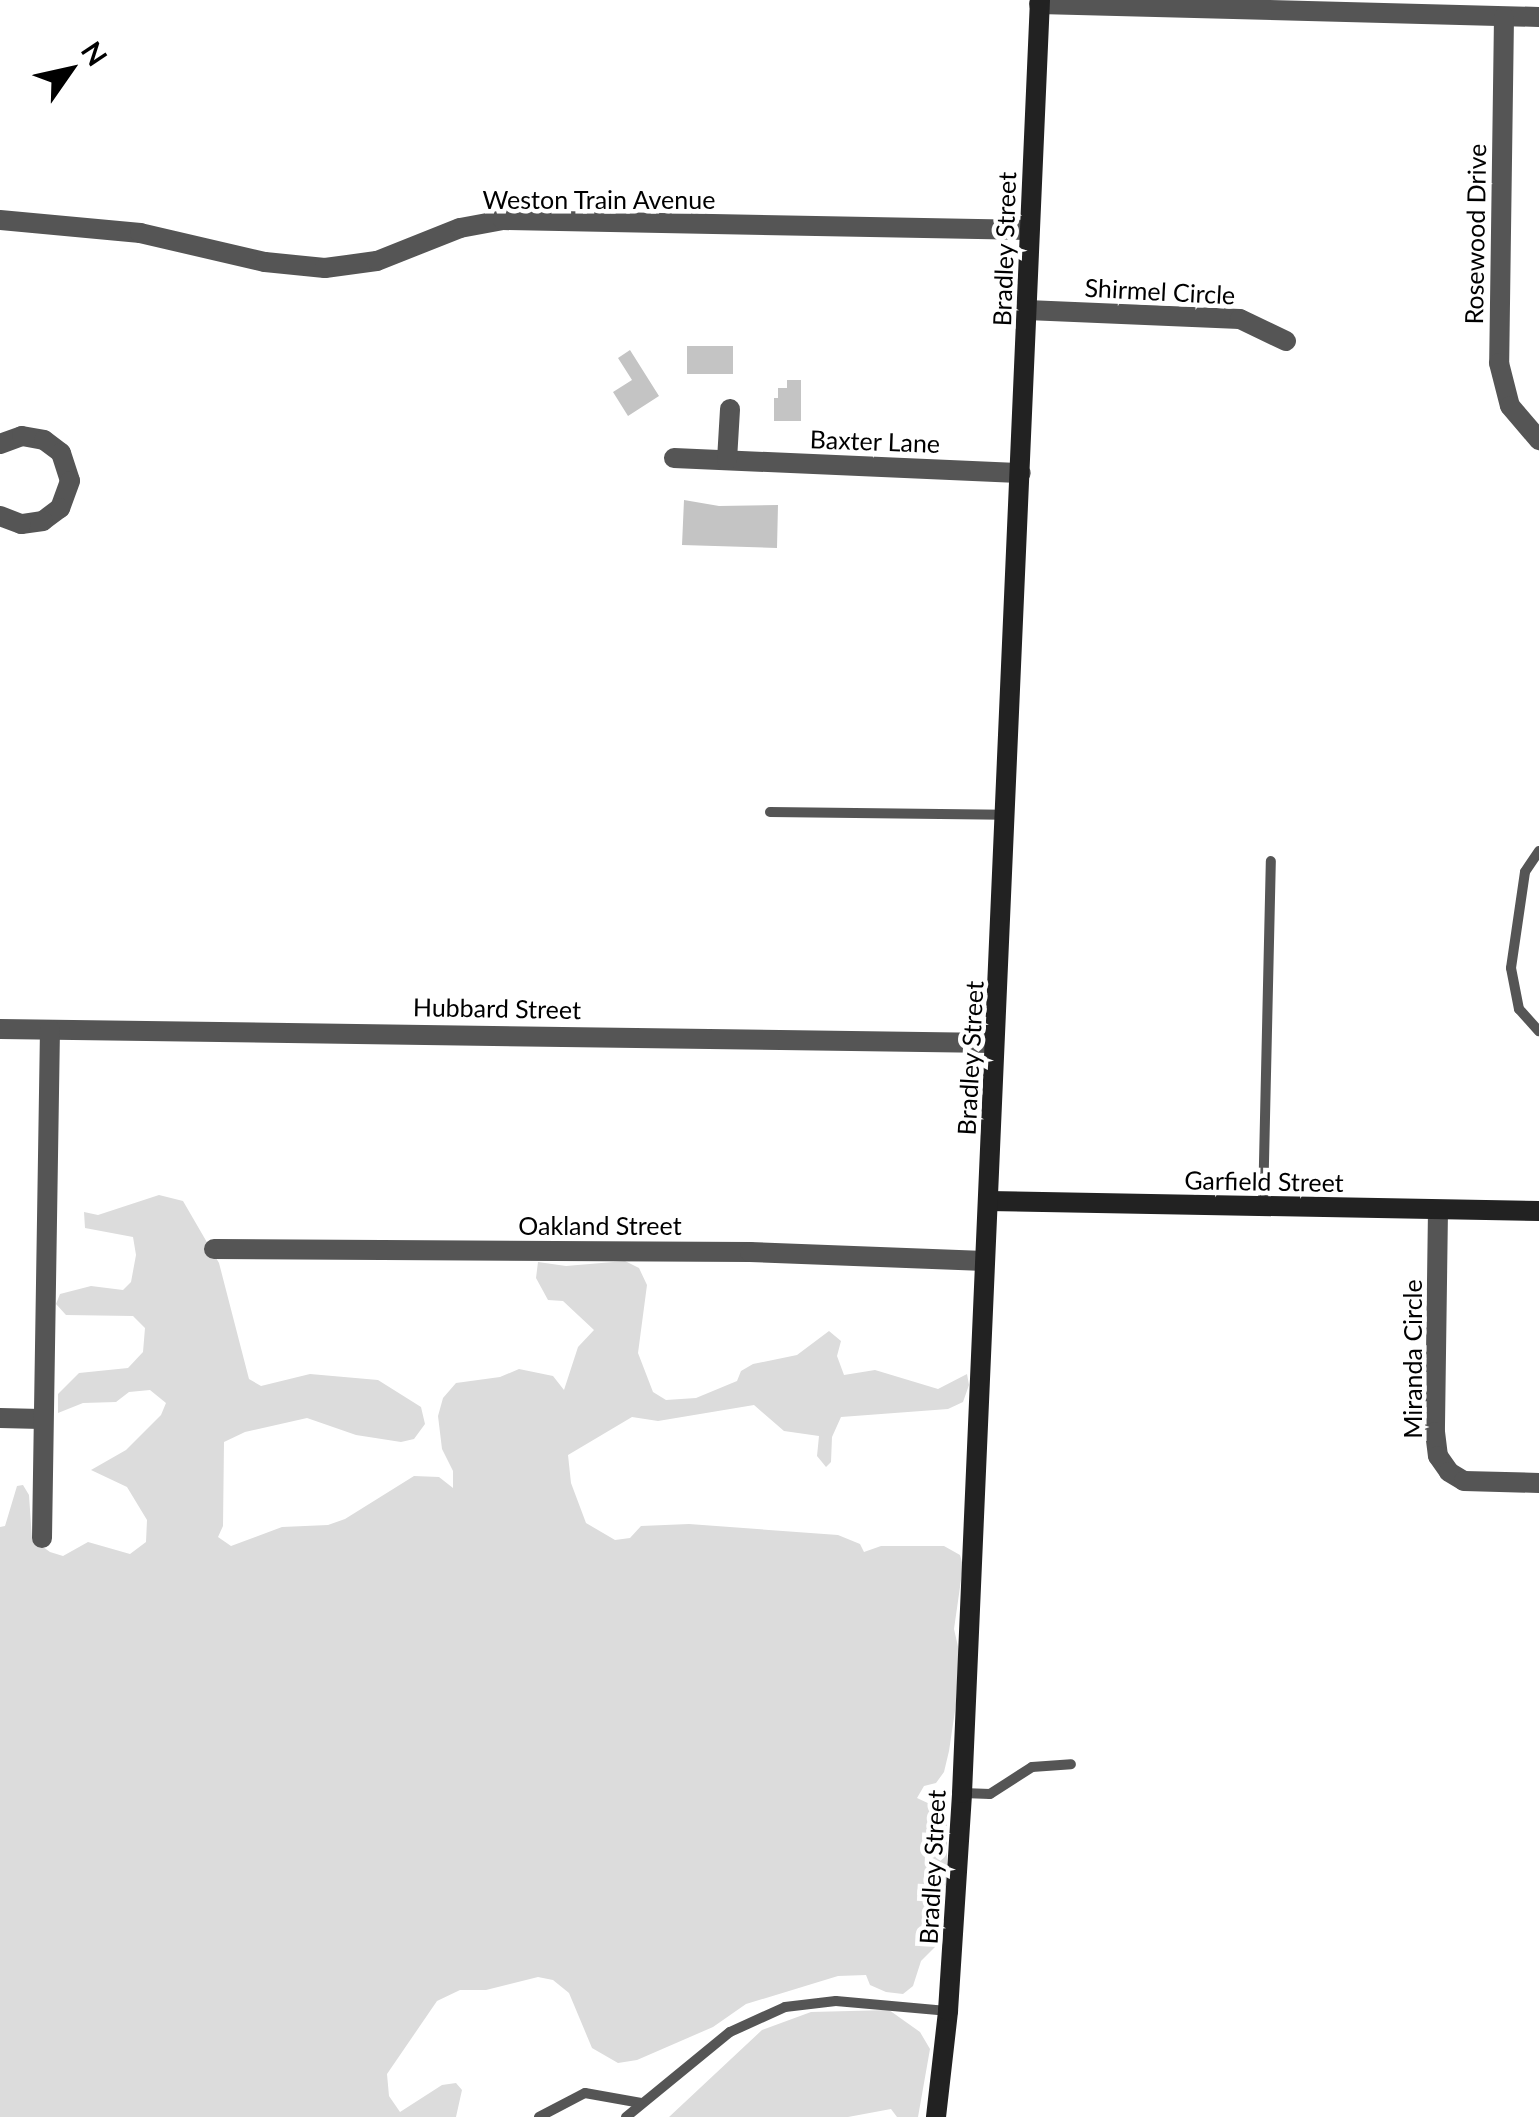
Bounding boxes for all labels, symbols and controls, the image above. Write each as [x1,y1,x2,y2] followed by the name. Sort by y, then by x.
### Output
[20,20,120,120] north arrow
[75,35,115,72] text: N
[1458,143,1492,325] street label: Rosewood Drive
[986,171,1022,327] street label: Bradley Street
[482,184,716,214] street label: Weston Train Avenue
[1084,272,1236,310] street label: Shirmel Circle
[809,424,941,458] street label: Baxter Lane
[951,980,989,1136] street label: Bradley Street
[413,992,581,1024] street label: Hubbard Street
[1184,1165,1344,1197] street label: Garfield Street
[518,1210,682,1240] street label: Oakland Street
[1397,1279,1427,1439] street label: Miranda Circle
[913,1789,951,1945] street label: Bradley Street

